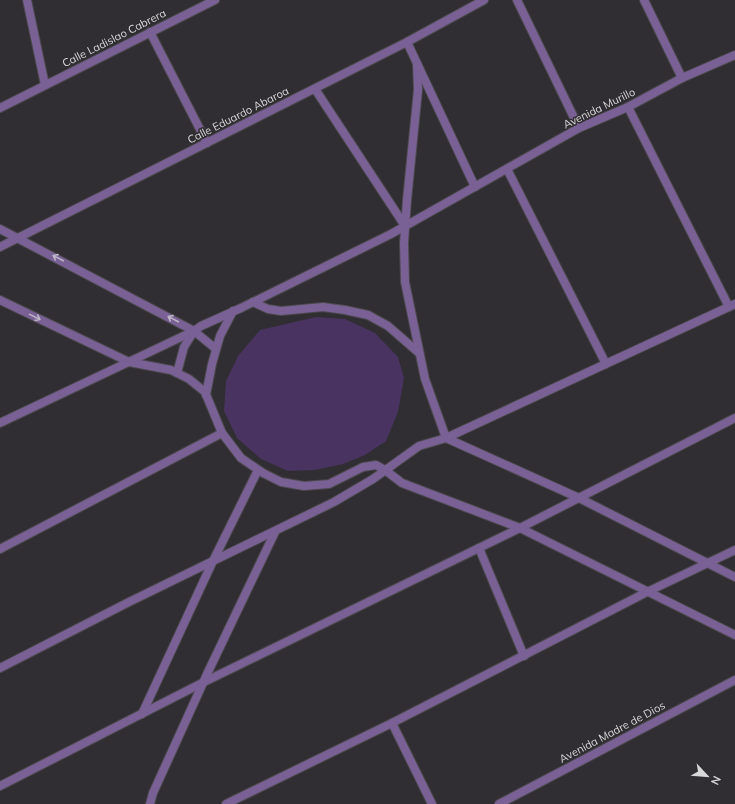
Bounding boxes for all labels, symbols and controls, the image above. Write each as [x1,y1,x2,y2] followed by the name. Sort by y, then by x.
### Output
[60,6,168,70] street label: Calle Ladislao Cabrera
[185,83,291,147] street label: Calle Eduardo Abaroa
[561,84,637,132] street label: Avenida Murillo
[52,254,64,262] one-way arrow
[29,314,41,321] one-way arrow
[167,315,179,322] one-way arrow
[557,698,667,766] street label: Avenida Madre de Dios
[687,756,727,796] north arrow
[708,774,724,787] text: N

